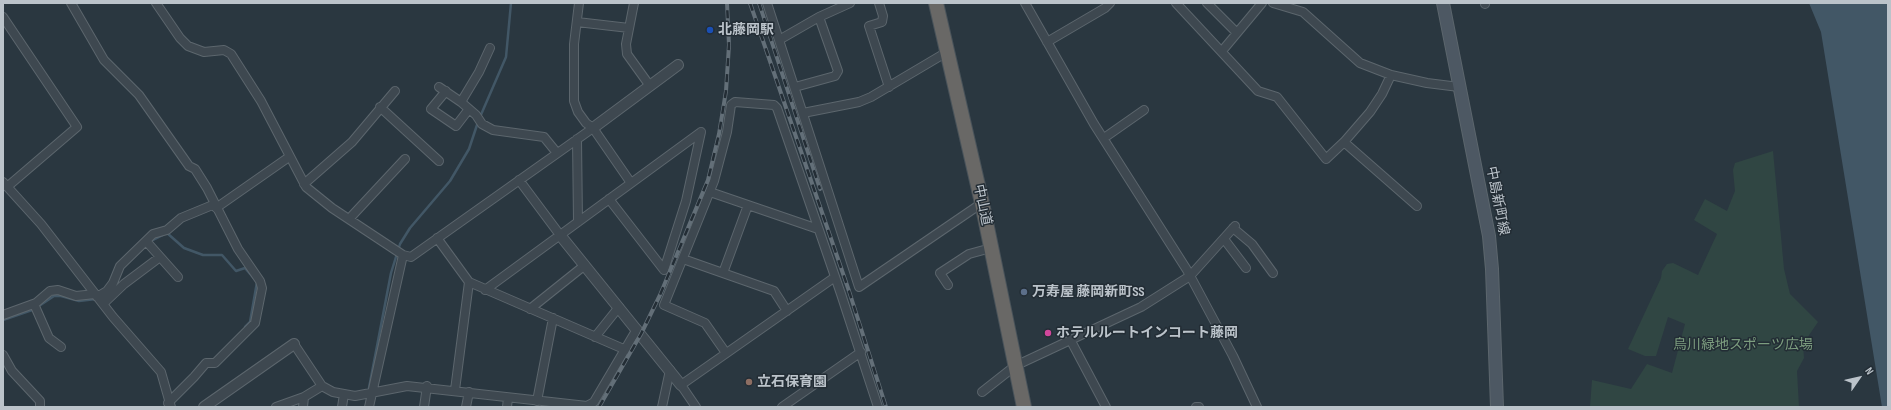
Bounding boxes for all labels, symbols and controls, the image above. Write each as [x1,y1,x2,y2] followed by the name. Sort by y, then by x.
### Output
[718,22,774,38] place label: 北藤岡駅
[705,25,715,35] marker: 北藤岡駅
[1482,165,1512,237] street label: 中島新町線
[969,183,995,227] street label: 中山道
[1032,284,1145,300] place label: 万寿屋 藤岡新町SS
[1019,287,1029,297] marker: 万寿屋 藤岡新町SS
[1056,325,1238,341] place label: ホテルルートインコート藤岡
[1043,328,1053,338] marker: ホテルルートインコート藤岡
[1673,337,1813,353] park label: 烏川緑地スポーツ広場
[1839,358,1879,398] north arrow
[1862,365,1876,377] text: N
[757,374,827,390] place label: 立石保育園
[744,377,754,387] marker: 立石保育園

